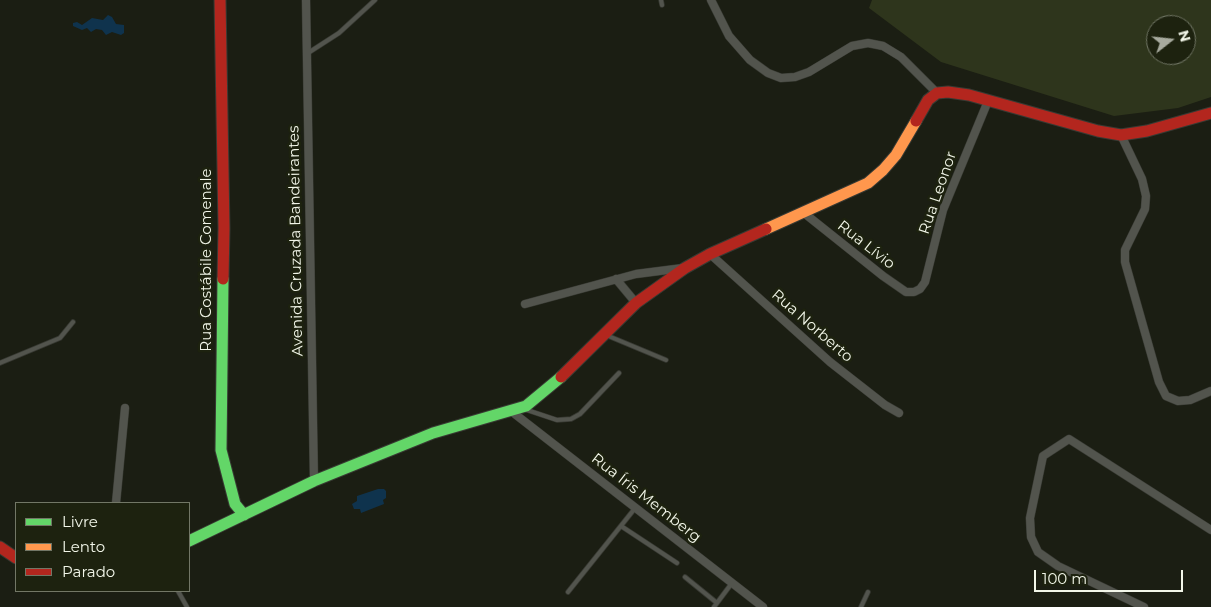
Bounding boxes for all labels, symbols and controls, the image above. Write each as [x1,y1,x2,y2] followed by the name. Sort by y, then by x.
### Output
[1146,15,1196,65] north arrow
[1174,28,1195,44] text: N
[285,125,307,357] street label: Avenida Cruzada Bandeirantes
[915,149,961,237] street label: Rua Leonor
[198,168,216,352] street label: Rua Costábile Comenale
[834,217,898,273] street label: Rua Lívio
[768,286,856,366] street label: Rua Norberto
[588,450,704,546] street label: Rua Íris Memberg
[15,502,190,592] legend
[62,512,98,531] text: Livre
[62,537,105,556] text: Lento
[1036,560,1185,592] scale bar
[62,562,115,581] text: Parado
[1042,569,1087,588] text: 100 m

